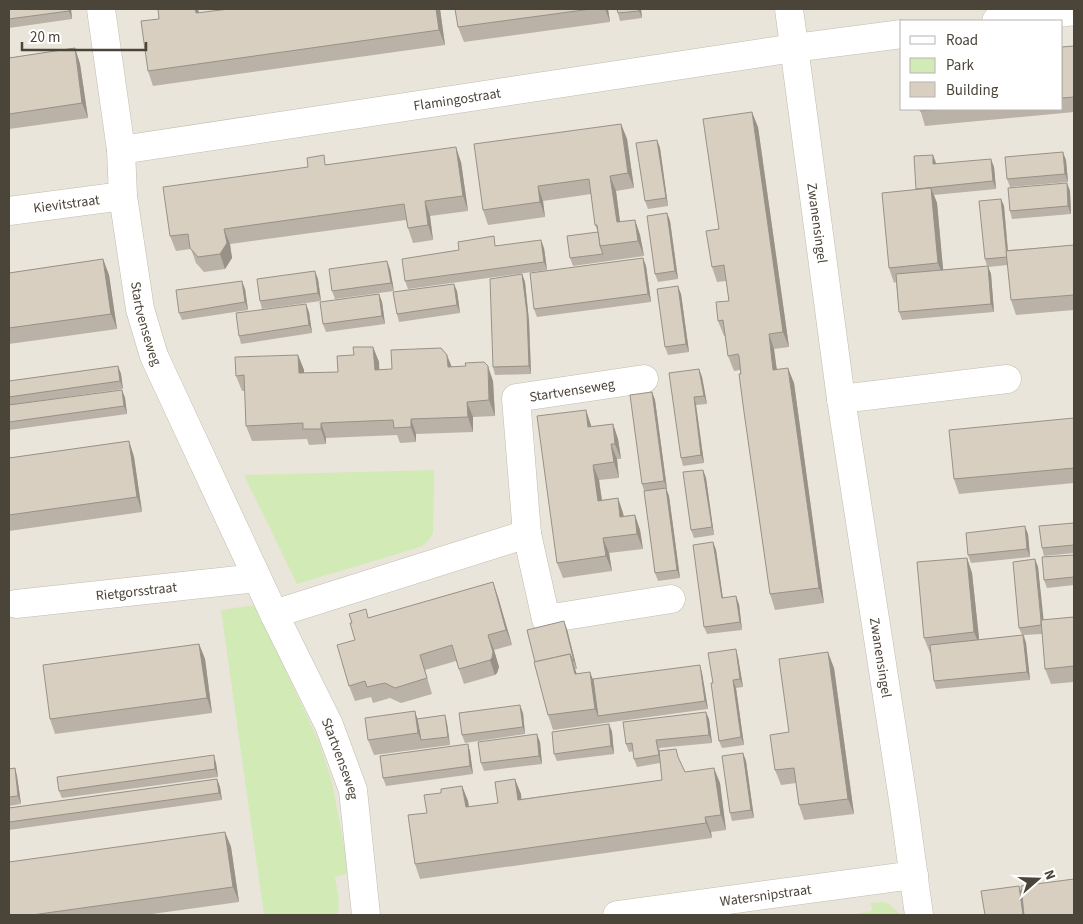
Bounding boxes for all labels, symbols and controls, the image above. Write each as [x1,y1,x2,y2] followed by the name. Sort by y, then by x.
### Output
[22,20,146,52] scale bar
[900,20,1063,110] legend
[30,27,60,48] text: 20 m
[946,30,978,51] text: Road
[946,55,975,76] text: Park
[946,80,999,101] text: Building
[412,83,503,117] street label: Flamingostraat
[801,182,832,265] street label: Zwanensingel
[32,190,101,219] street label: Kievitstraat
[125,280,166,369] street label: Startvenseweg
[528,374,616,408] street label: Startvenseweg
[95,578,178,606] street label: Rietgorsstraat
[864,616,896,700] street label: Zwanensingel
[316,714,363,801] street label: Startvenseweg
[1013,854,1063,904] north arrow
[1038,867,1060,883] text: N
[719,880,813,912] street label: Watersnipstraat

